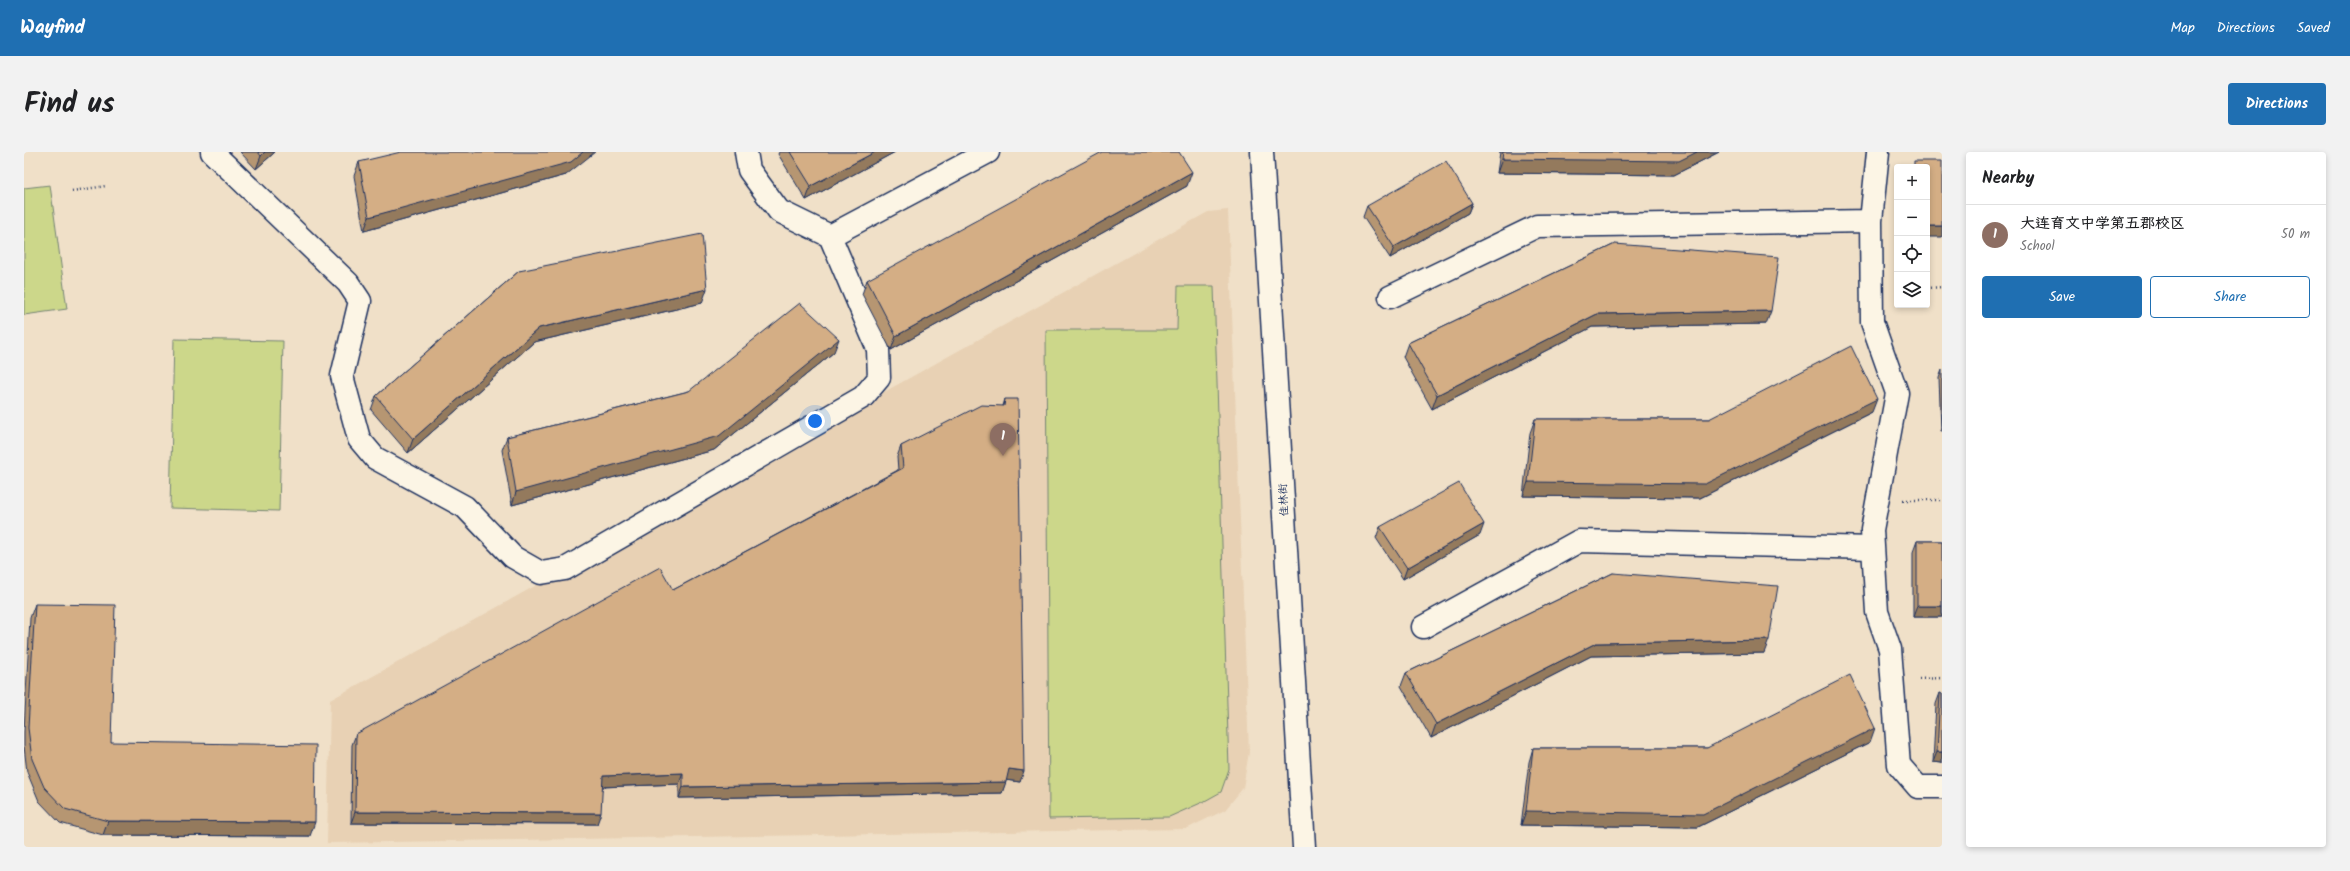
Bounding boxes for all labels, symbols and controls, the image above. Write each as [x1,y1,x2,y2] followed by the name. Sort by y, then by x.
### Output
[20,13,85,43] text: Wayfind
[2170,17,2195,39] text: Map
[2217,17,2275,39] text: Directions
[2297,17,2330,39] text: Saved
[24,82,115,127] text: Find us
[2228,83,2326,125] button: Directions
[1894,164,1930,308] map controls
[1894,164,1930,200] button: +
[1982,165,2034,192] text: Nearby
[1894,200,1930,236] button: −
[2020,212,2185,236] text: 大连育文中学第五郡校区
[1993,224,1997,245] text: 1
[2281,224,2310,245] text: 50 m
[1894,236,1930,272] button: locate
[2020,236,2055,257] text: School
[1894,272,1930,308] button: layers
[1982,276,2142,318] button: Save
[2150,276,2310,318] button: Share
[805,411,825,431] your location
[990,423,1016,456] pin: 1
[1274,482,1294,517] street label: 佳林街

